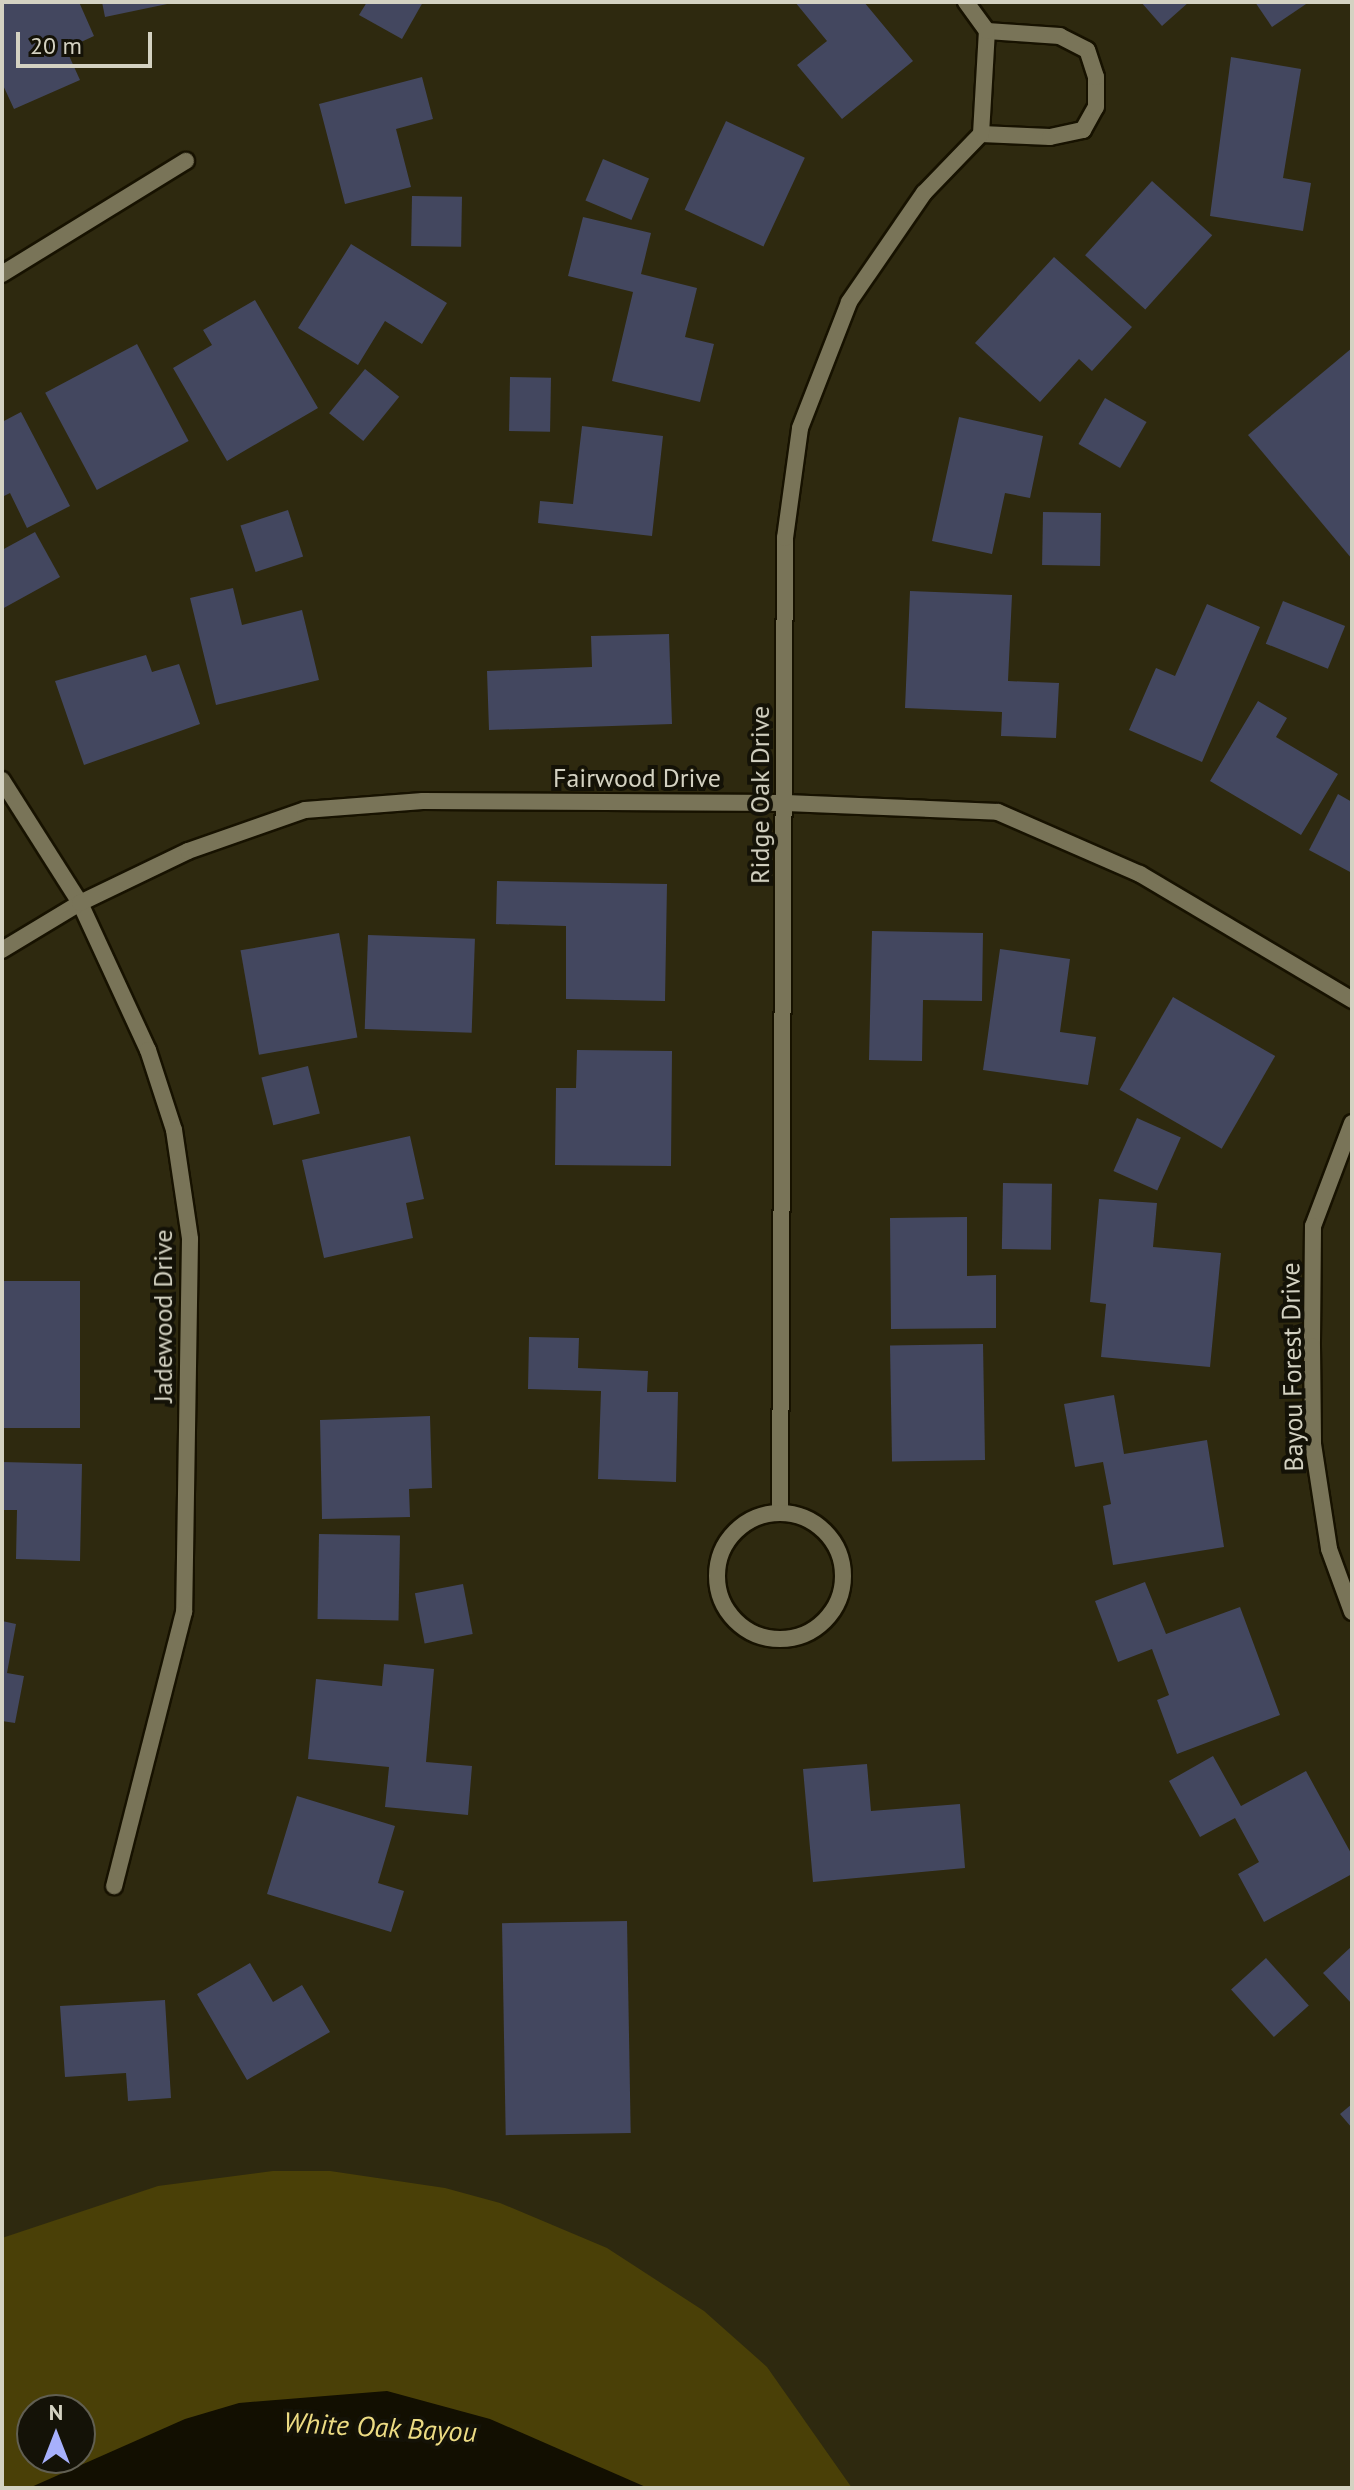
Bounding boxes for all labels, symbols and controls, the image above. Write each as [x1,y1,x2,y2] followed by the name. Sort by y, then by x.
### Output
[20,16,156,66] scale bar
[30,30,82,61] text: 20 m
[744,706,776,884] street label: Ridge Oak Drive
[553,762,721,794] street label: Fairwood Drive
[147,1229,179,1403] street label: Jadewood Drive
[1275,1262,1309,1472] street label: Bayou Forest Drive
[16,2394,96,2474] north arrow
[49,2398,63,2426] text: N
[282,2405,478,2449] water label: White Oak Bayou

